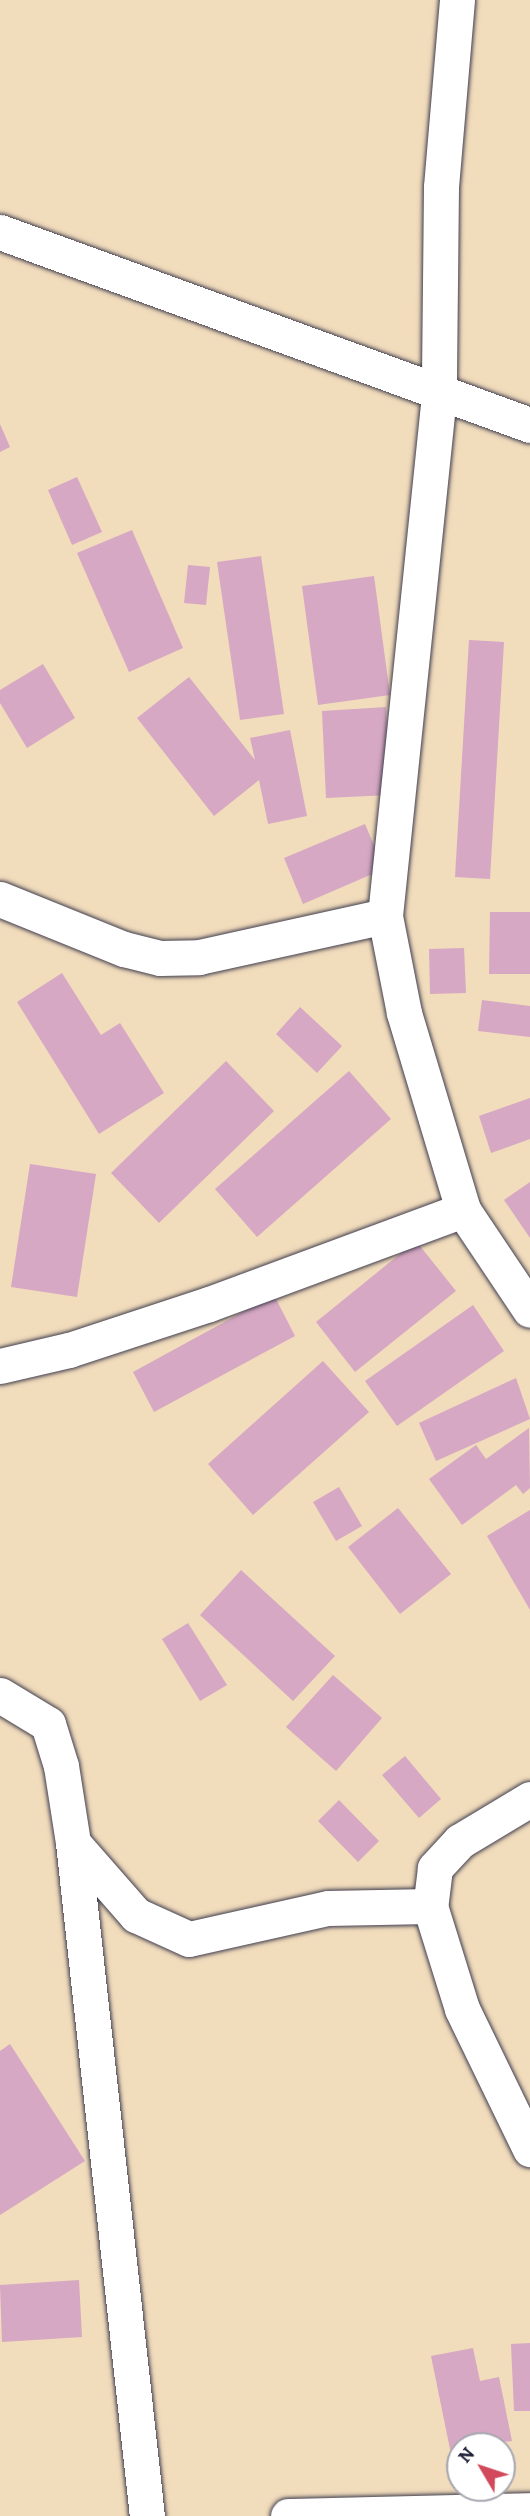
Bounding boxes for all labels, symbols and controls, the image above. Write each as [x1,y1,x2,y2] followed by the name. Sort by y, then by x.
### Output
[446,2432,516,2502] north arrow
[452,2441,481,2469] text: N

